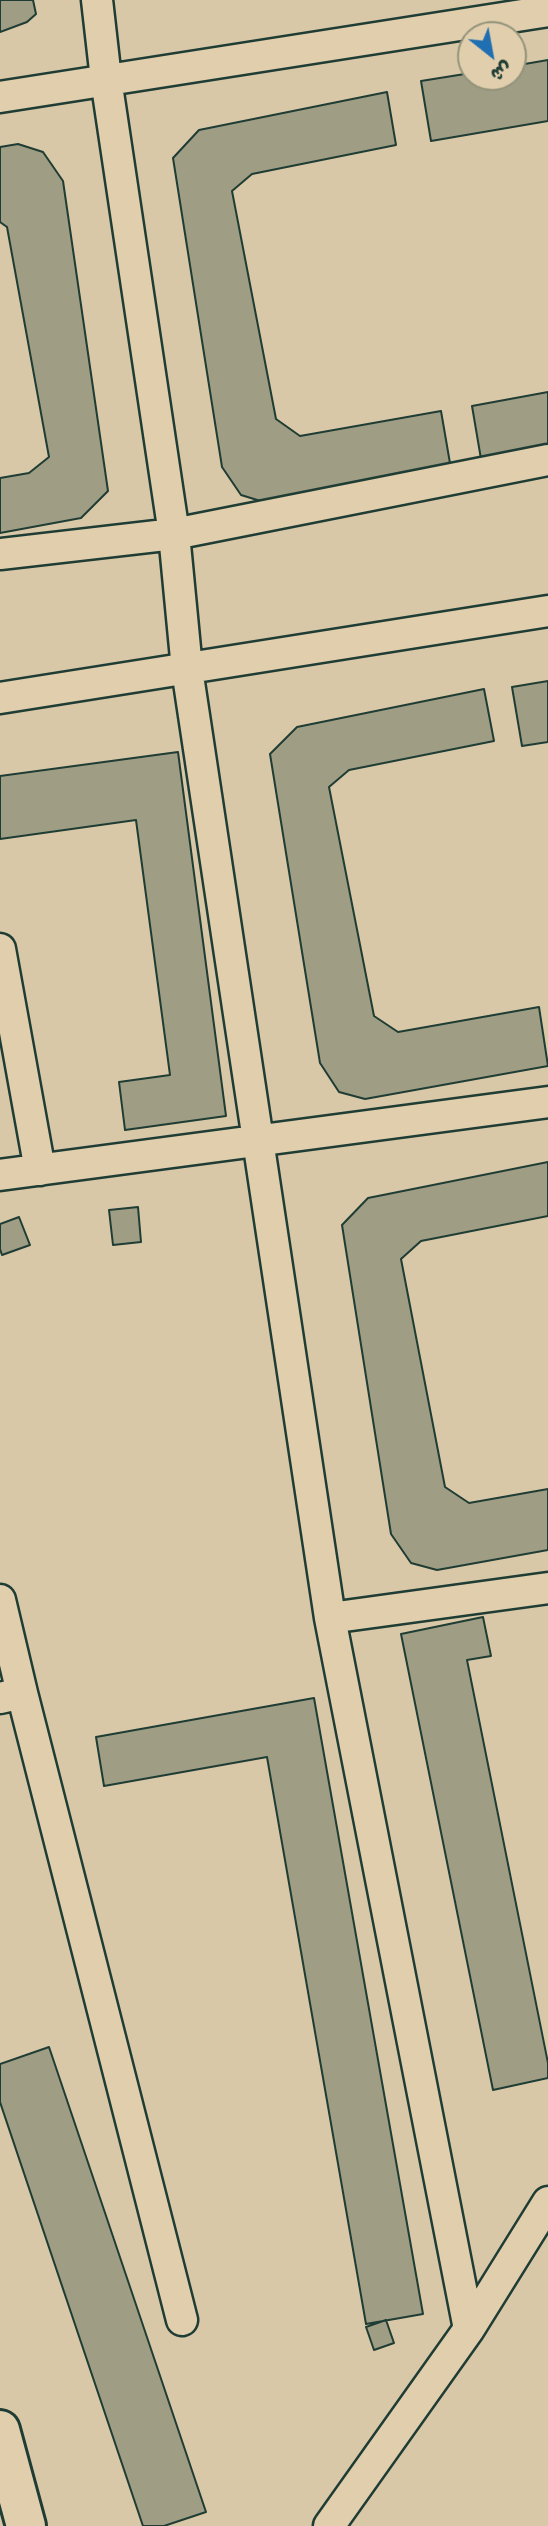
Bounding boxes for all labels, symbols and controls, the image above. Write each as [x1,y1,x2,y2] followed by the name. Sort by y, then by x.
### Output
[457,21,527,91] north arrow
[487,57,517,89] text: ش

